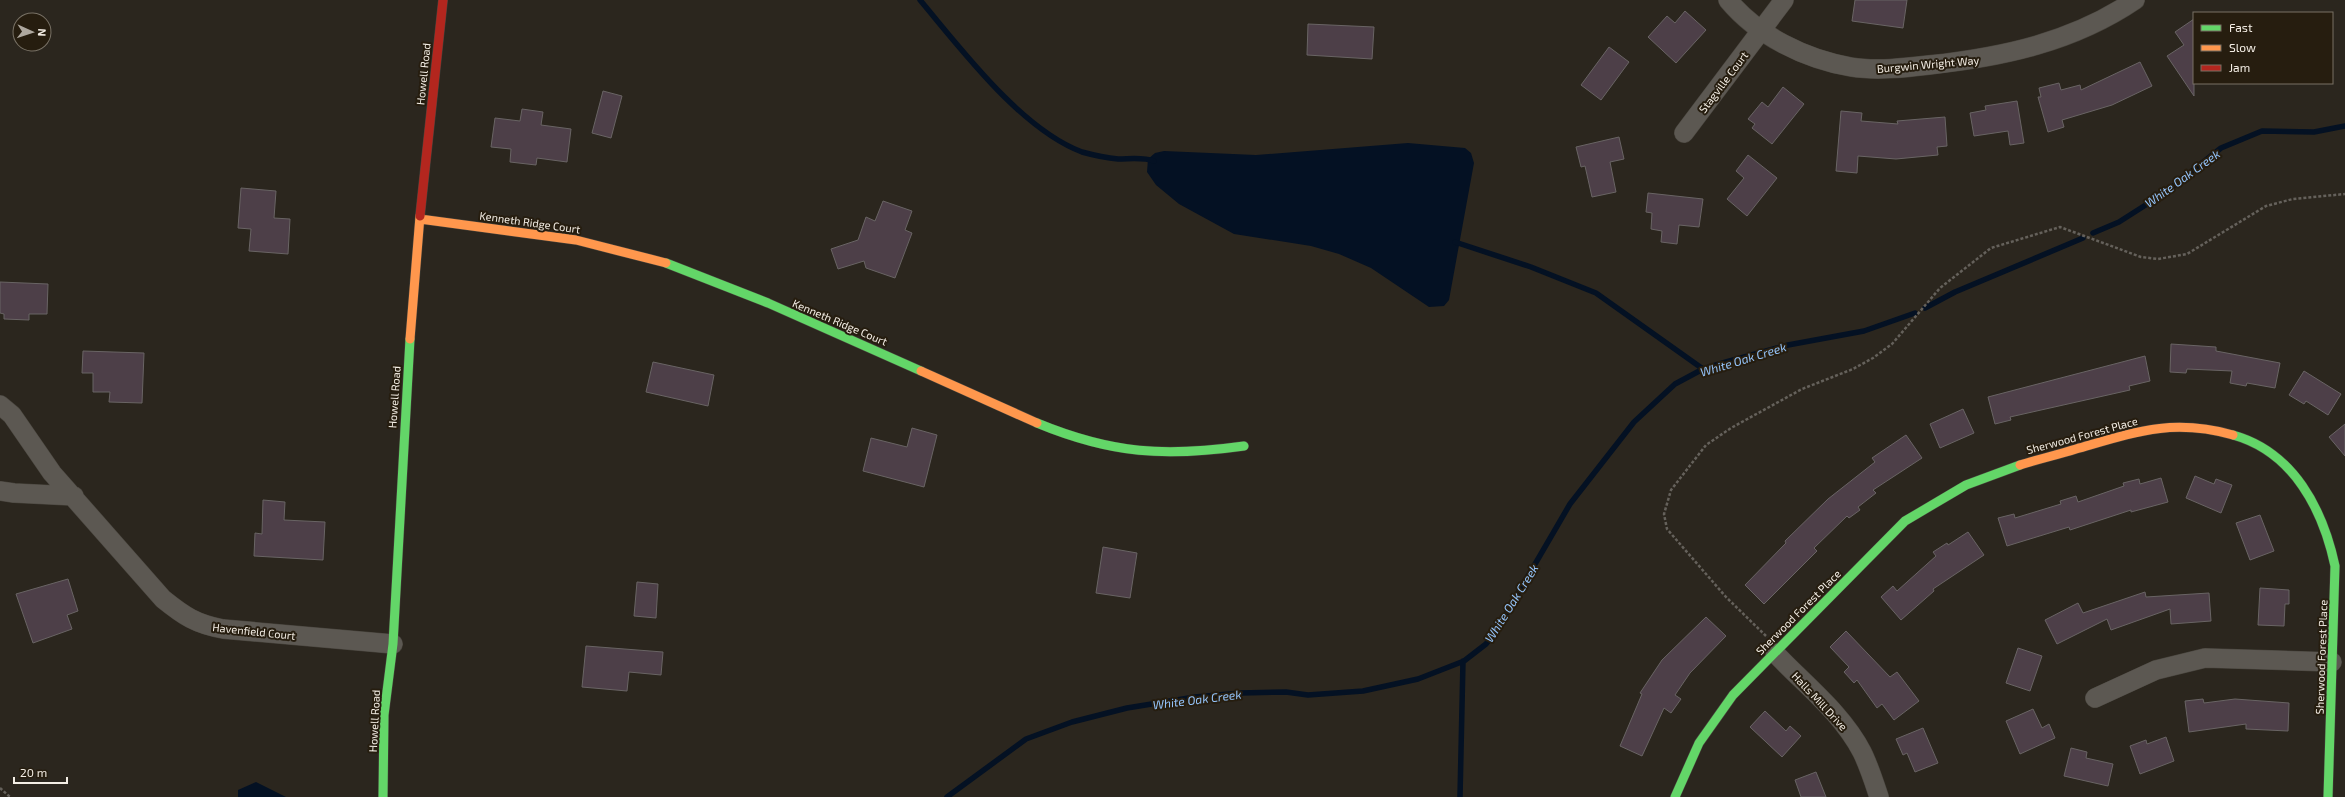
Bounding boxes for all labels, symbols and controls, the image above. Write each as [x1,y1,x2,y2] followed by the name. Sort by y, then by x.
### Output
[12,12,52,52] north arrow
[2193,12,2333,84] legend
[2229,20,2253,34] text: Fast
[36,28,49,37] text: N
[2229,40,2256,54] text: Slow
[413,42,433,106] street label: Howell Road
[1696,49,1750,115] street label: Stagville Court
[1876,53,1980,75] street label: Burgwin Wright Way
[2229,60,2250,74] text: Jam
[2142,146,2222,210] water label: White Oak Creek
[479,208,581,236] street label: Kenneth Ridge Court
[791,296,889,348] street label: Kenneth Ridge Court
[1698,339,1788,379] water label: White Oak Creek
[385,365,403,429] street label: Howell Road
[2025,414,2139,456] street label: Sherwood Forest Place
[1481,561,1541,645] water label: White Oak Creek
[1753,567,1843,657] street label: Sherwood Forest Place
[2313,599,2329,714] street label: Sherwood Forest Place
[212,620,296,642] street label: Havenfield Court
[1790,669,1850,733] street label: Halls Mill Drive
[1152,687,1242,711] water label: White Oak Creek
[366,689,382,753] street label: Howell Road
[14,759,67,785] scale bar
[20,765,47,779] text: 20 m

